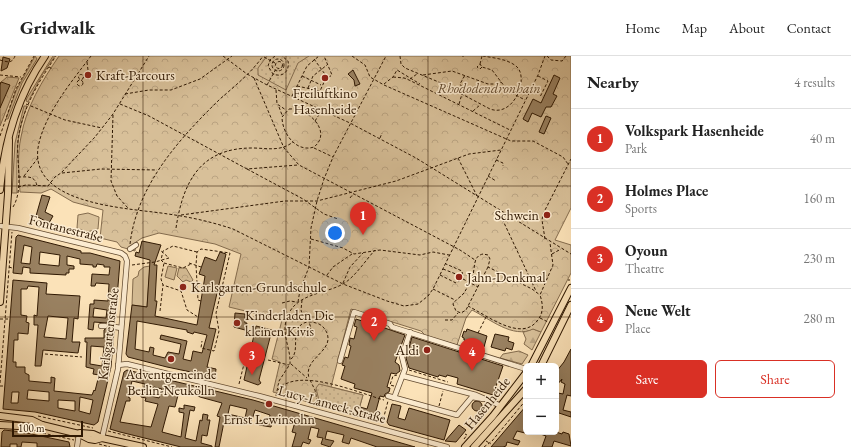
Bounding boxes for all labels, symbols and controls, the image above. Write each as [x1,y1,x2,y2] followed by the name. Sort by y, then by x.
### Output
[20,15,95,40] text: Gridwalk
[625,19,660,37] text: Home
[682,19,707,37] text: Map
[729,19,765,37] text: About
[787,19,831,37] text: Contact
[96,66,175,84] place label: Kraft-Parcours
[83,70,93,80] marker: Kraft-Parcours
[587,71,639,93] text: Nearby
[320,73,330,83] marker: Freiluftkino Hasenheide
[794,74,835,91] text: 4 results
[437,79,541,97] park label: Rhododendronhain
[293,84,357,118] place label: Freiluftkino Hasenheide
[625,121,764,140] text: Volkspark Hasenheide
[597,130,603,147] text: 1
[810,130,835,147] text: 40 m
[625,140,647,157] text: Park
[625,181,708,200] text: Holmes Place
[597,190,603,207] text: 2
[804,190,835,207] text: 160 m
[625,200,657,217] text: Sports
[350,202,376,235] pin: 1
[494,206,540,224] place label: Schwein
[27,210,105,246] street label: Fontanestraße
[542,210,552,220] marker: Schwein
[325,223,345,243] your location
[625,241,668,260] text: Oyoun
[597,250,603,267] text: 3
[804,250,835,267] text: 230 m
[625,260,664,277] text: Theatre
[466,268,546,286] place label: Jahn-Denkmal
[454,272,464,282] marker: Jahn-Denkmal
[191,278,327,296] place label: Karlsgarten-Grundschule
[178,282,188,292] marker: Karlsgarten-Grundschule
[93,286,123,381] street label: Karlsgartenstraße
[625,301,691,320] text: Neue Welt
[245,306,334,340] place label: Kinderladen Die kleinen Kivis
[361,308,387,341] pin: 2
[597,310,603,327] text: 4
[804,310,835,327] text: 280 m
[232,318,242,328] marker: Kinderladen Die kleinen Kivis
[625,320,651,337] text: Place
[459,338,485,371] pin: 4
[394,341,420,359] place label: Aldi
[239,342,265,375] pin: 3
[422,345,432,355] marker: Aldi
[166,354,176,364] marker: Adventgemeinde Berlin-Neukölln
[587,360,707,398] button: Save
[715,360,835,398] button: Share
[523,363,559,435] map controls
[523,363,559,399] button: +
[124,365,217,399] place label: Adventgemeinde Berlin-Neukölln
[460,372,514,433] street label: Hasenheide
[276,381,388,427] street label: Lucy-Lameck-Straße
[264,399,274,409] marker: Ernst Lewinsohn
[523,399,559,435] button: −
[223,410,315,428] place label: Ernst Lewinsohn
[12,419,83,438] scale bar
[18,421,45,435] text: 100 m

